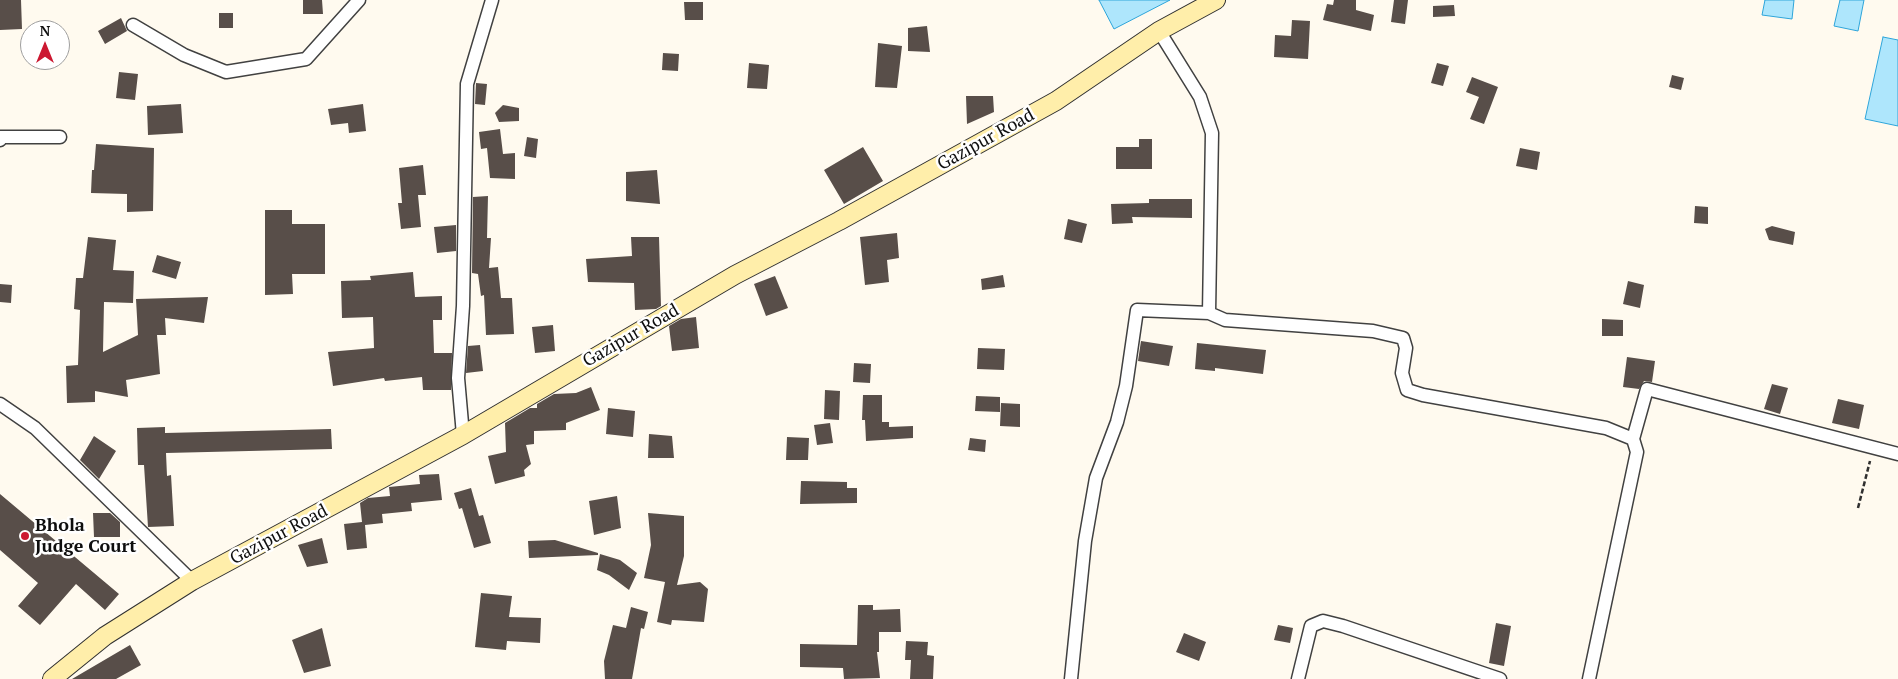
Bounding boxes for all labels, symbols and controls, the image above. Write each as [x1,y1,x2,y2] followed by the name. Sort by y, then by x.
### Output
[20,20,70,70] north arrow
[40,21,50,40] text: N
[934,104,1038,176] street label: Gazipur Road
[579,300,683,372] street label: Gazipur Road
[226,500,332,570] street label: Gazipur Road
[35,515,136,558] place label: Bhola Judge Court
[19,530,31,542] marker: Bhola Judge Court

